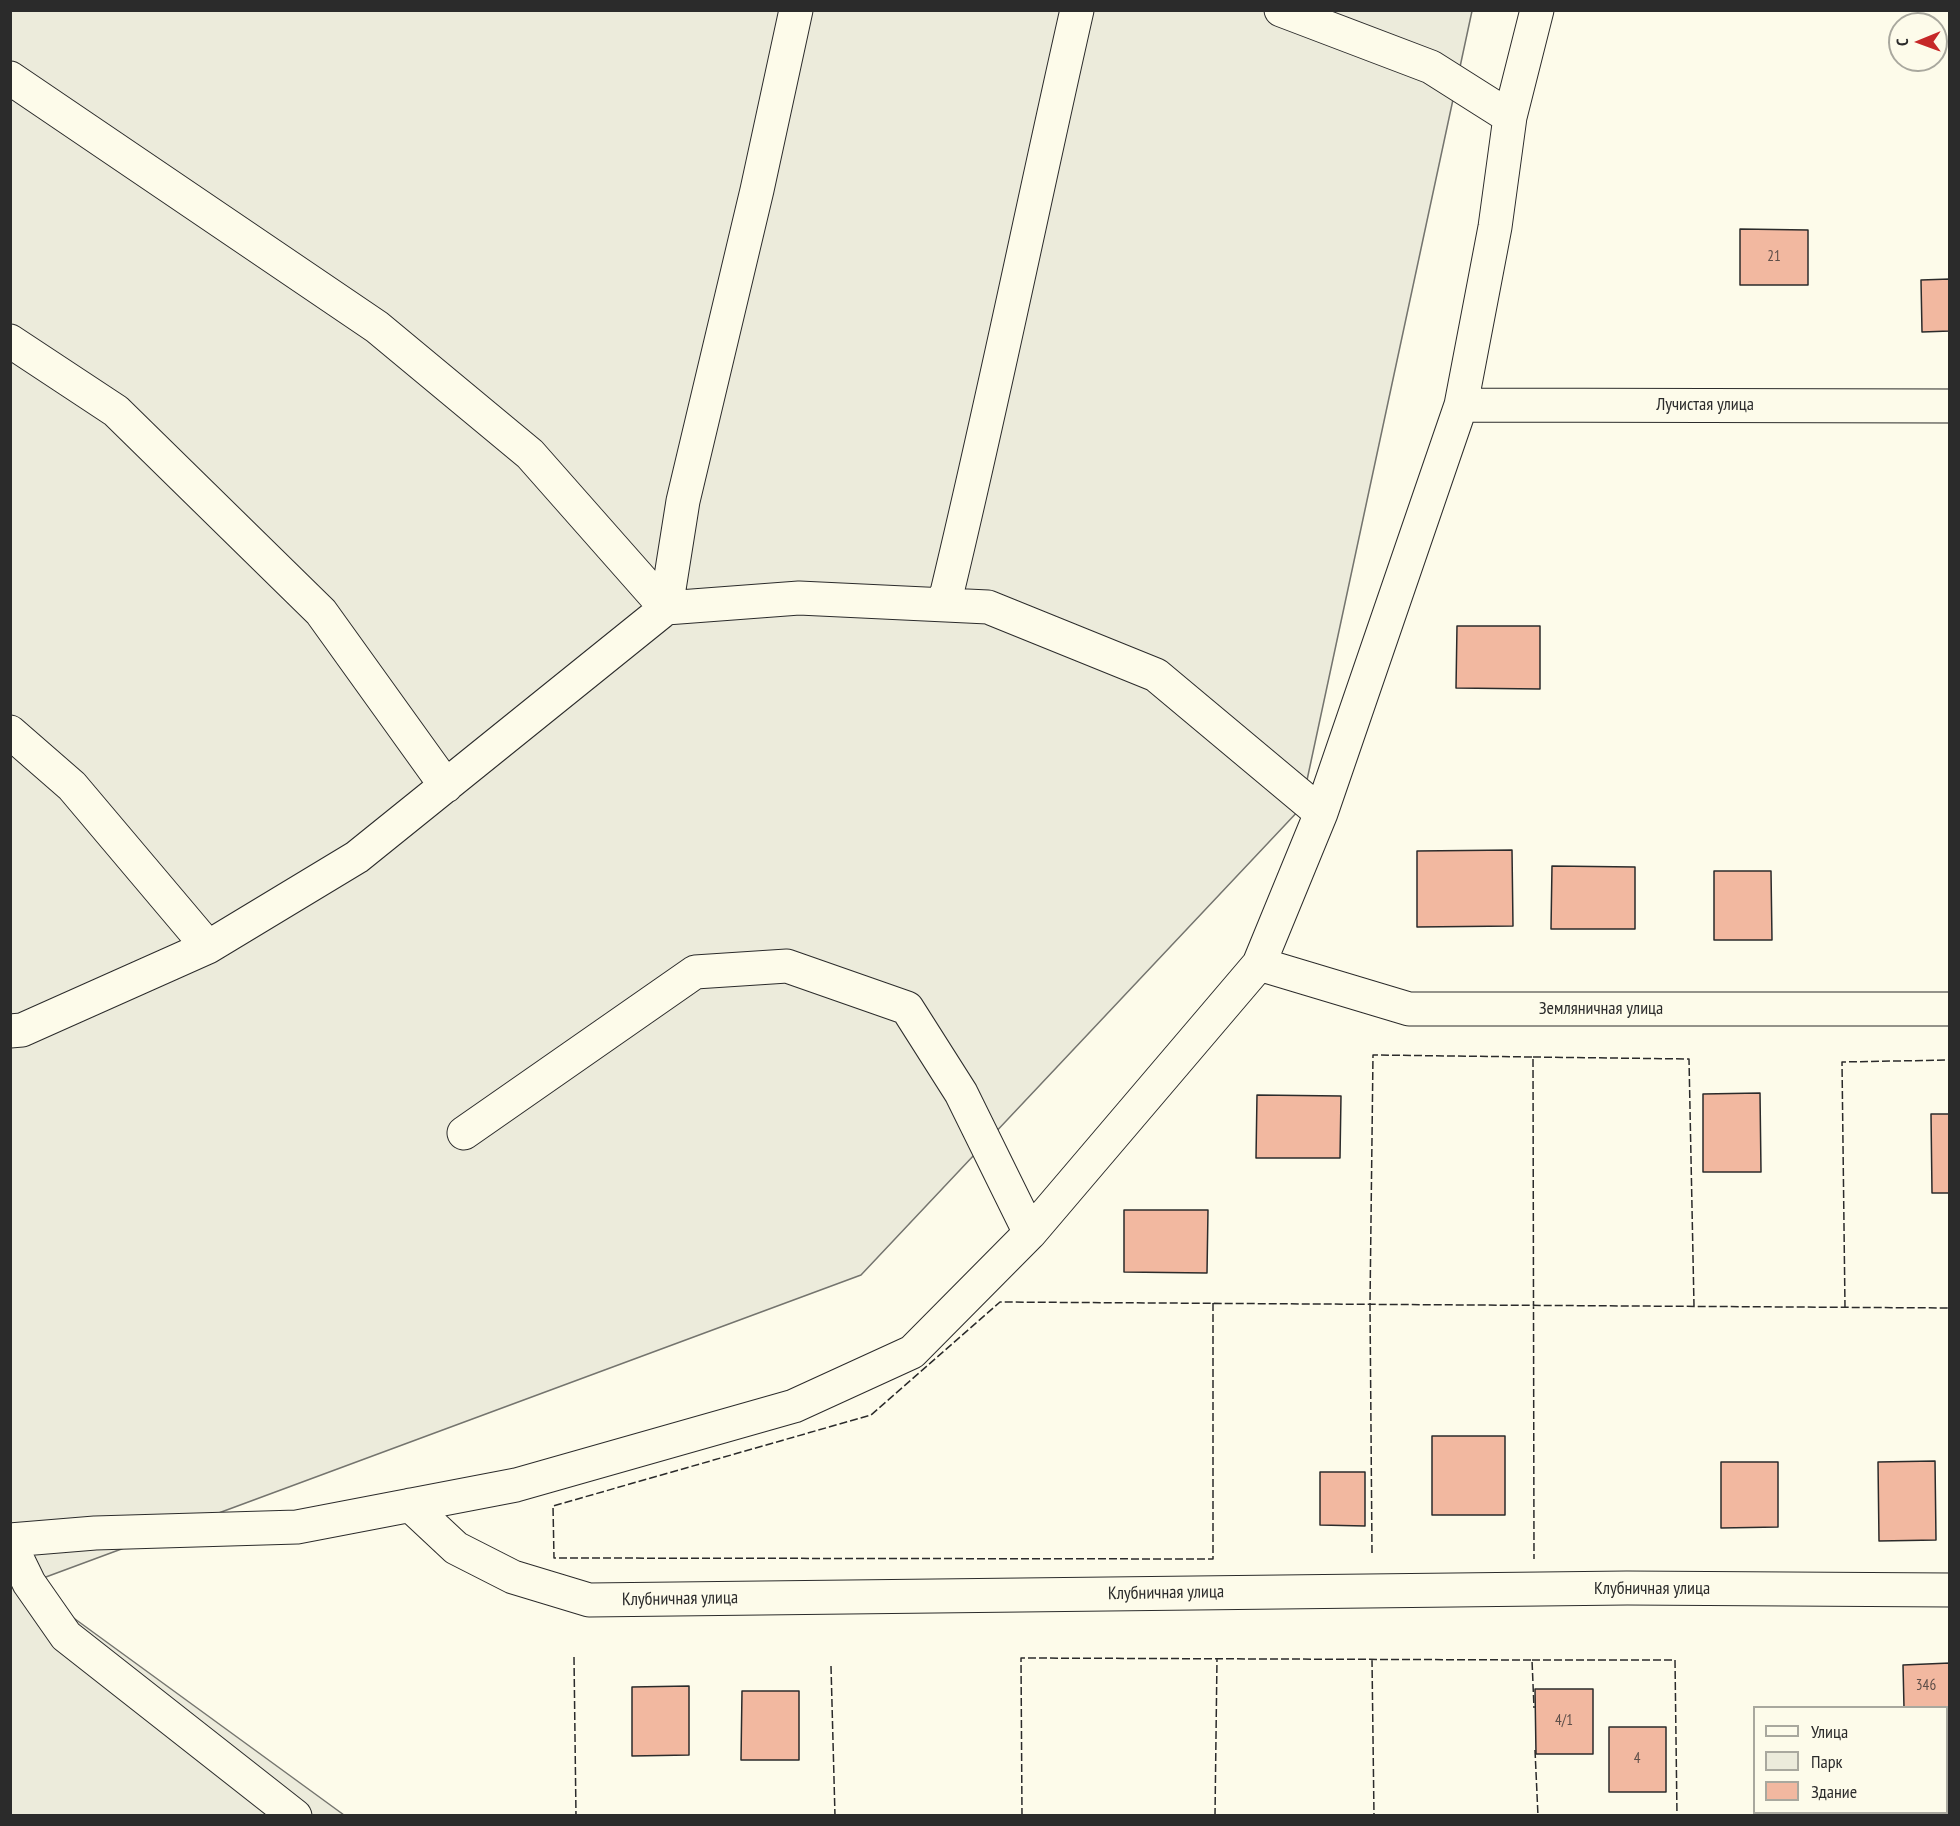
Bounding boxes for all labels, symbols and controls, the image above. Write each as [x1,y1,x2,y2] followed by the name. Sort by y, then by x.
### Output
[1888,12,1948,72] north arrow
[1892,38,1912,46] text: С
[1767,248,1781,266] house number: 21
[1656,394,1754,416] street label: Лучистая улица
[1539,998,1663,1020] street label: Земляничная улица
[1594,1578,1710,1600] street label: Клубничная улица
[1108,1581,1224,1605] street label: Клубничная улица
[622,1587,738,1611] street label: Клубничная улица
[1916,1677,1936,1695] house number: 346
[1753,1706,1948,1814] legend
[1555,1712,1573,1730] house number: 4/1
[1811,1720,1848,1743] text: Улица
[1634,1750,1640,1768] house number: 4
[1811,1750,1842,1773] text: Парк
[1811,1780,1857,1803] text: Здание

